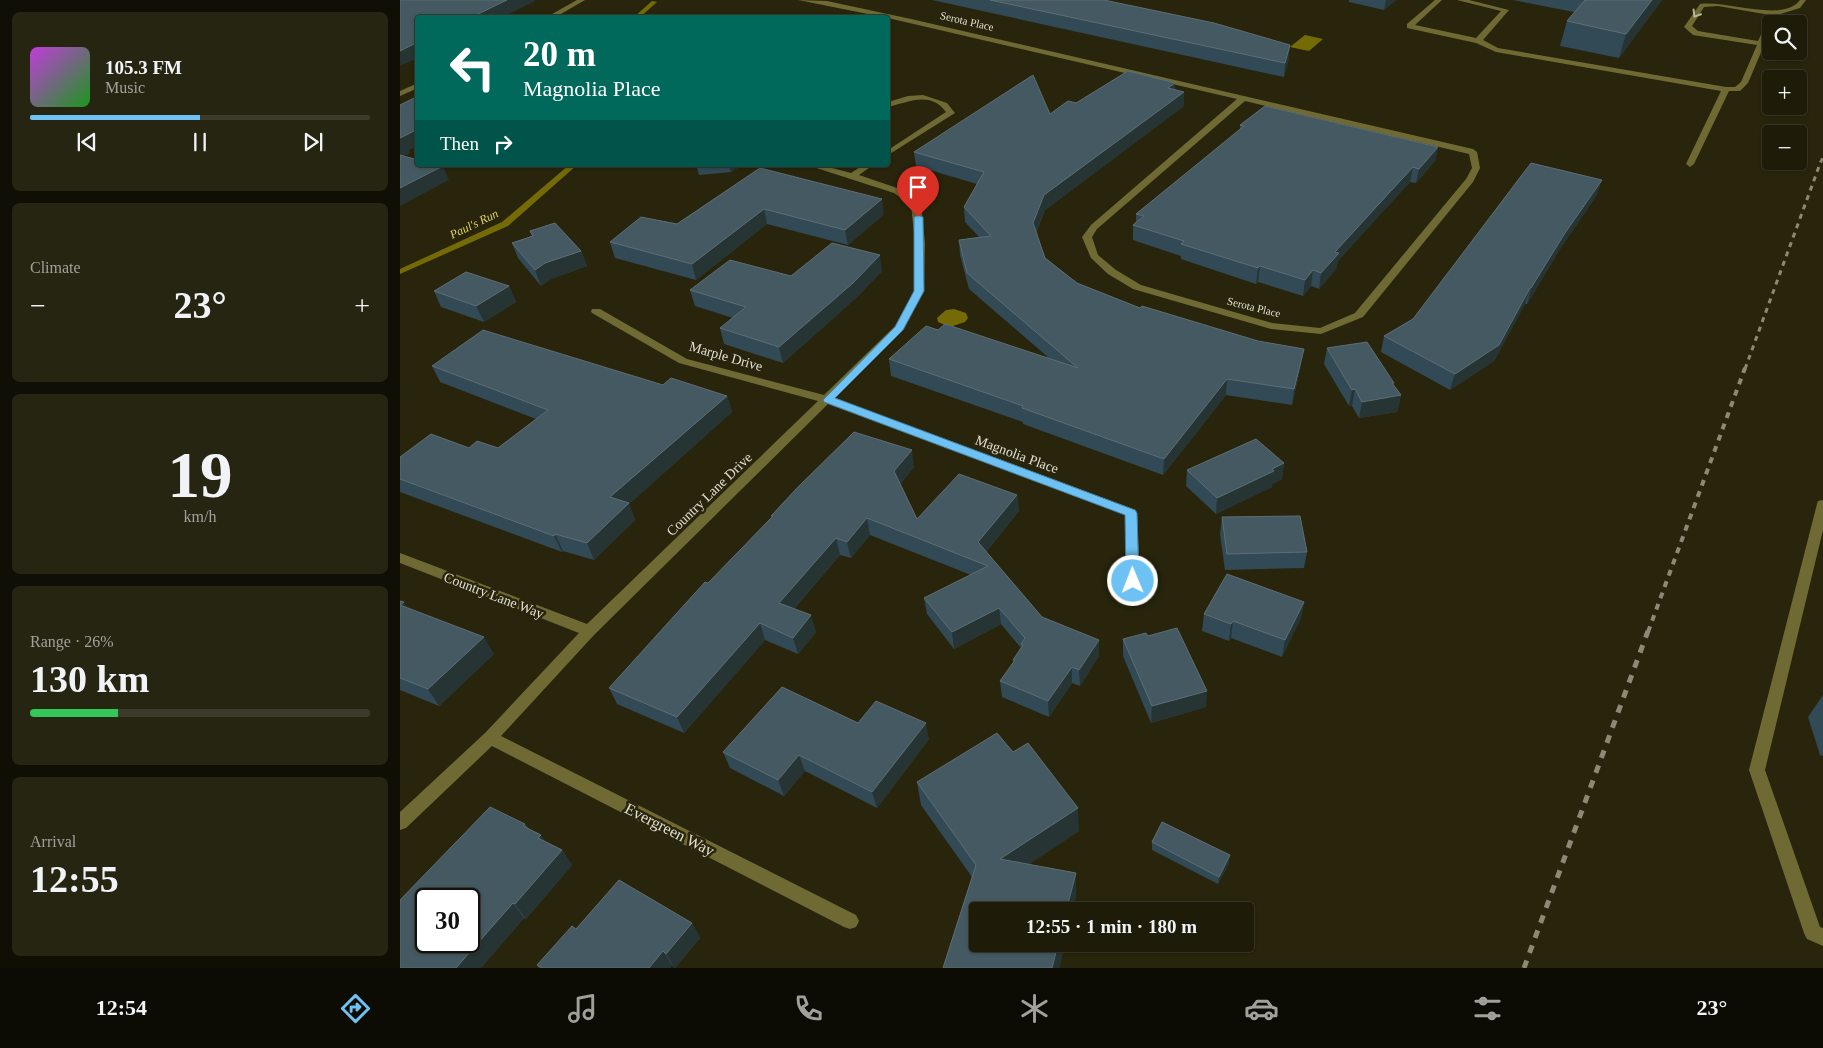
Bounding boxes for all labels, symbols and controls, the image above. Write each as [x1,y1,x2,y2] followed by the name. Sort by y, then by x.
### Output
[939,9,995,33] street label: Serota Place
[1693,9,1702,18] one-way arrow
[1762,15,1807,170] map controls
[1762,15,1807,60] button: search
[440,35,505,100] icon: left
[523,35,596,74] text: 20 m
[105,57,182,78] text: 105.3 FM
[1762,70,1807,115] button: +
[523,76,660,101] text: Magnolia Place
[105,79,145,96] text: Music
[1762,125,1807,170] button: −
[73,128,101,156] icon: previous
[186,128,214,156] icon: pause
[299,128,327,156] icon: next
[489,130,517,158] icon: right
[440,133,479,154] text: Then
[897,166,939,217] pin
[904,173,932,201] icon: arrive
[447,206,501,242] water label: Paul's Run
[30,259,81,276] text: Climate
[173,284,227,326] text: 23°
[30,290,46,321] text: −
[354,290,370,321] text: +
[1226,295,1282,319] street label: Serota Place
[687,339,764,374] street label: Marple Drive
[973,432,1060,476] street label: Magnolia Place
[168,439,233,511] text: 19
[664,450,755,539] street label: Country Lane Drive
[184,508,216,525] text: km/h
[1106,554,1158,606] position arrow
[442,569,546,621] street label: Country Lane Way
[30,633,114,650] text: Range · 26%
[30,658,149,700] text: 130 km
[622,800,717,860] street label: Evergreen Way
[30,833,76,850] text: Arrival
[30,858,119,900] text: 12:55
[415,888,480,953] speed limit sign: 30
[1026,916,1197,937] text: 12:55 · 1 min · 180 m
[338,991,373,1026] icon: directions
[565,991,600,1026] icon: music
[791,991,826,1026] icon: phone
[1017,991,1052,1026] icon: climate
[1244,991,1279,1026] icon: car
[1470,991,1505,1026] icon: filters
[96,995,147,1020] text: 12:54
[1696,995,1727,1020] text: 23°

